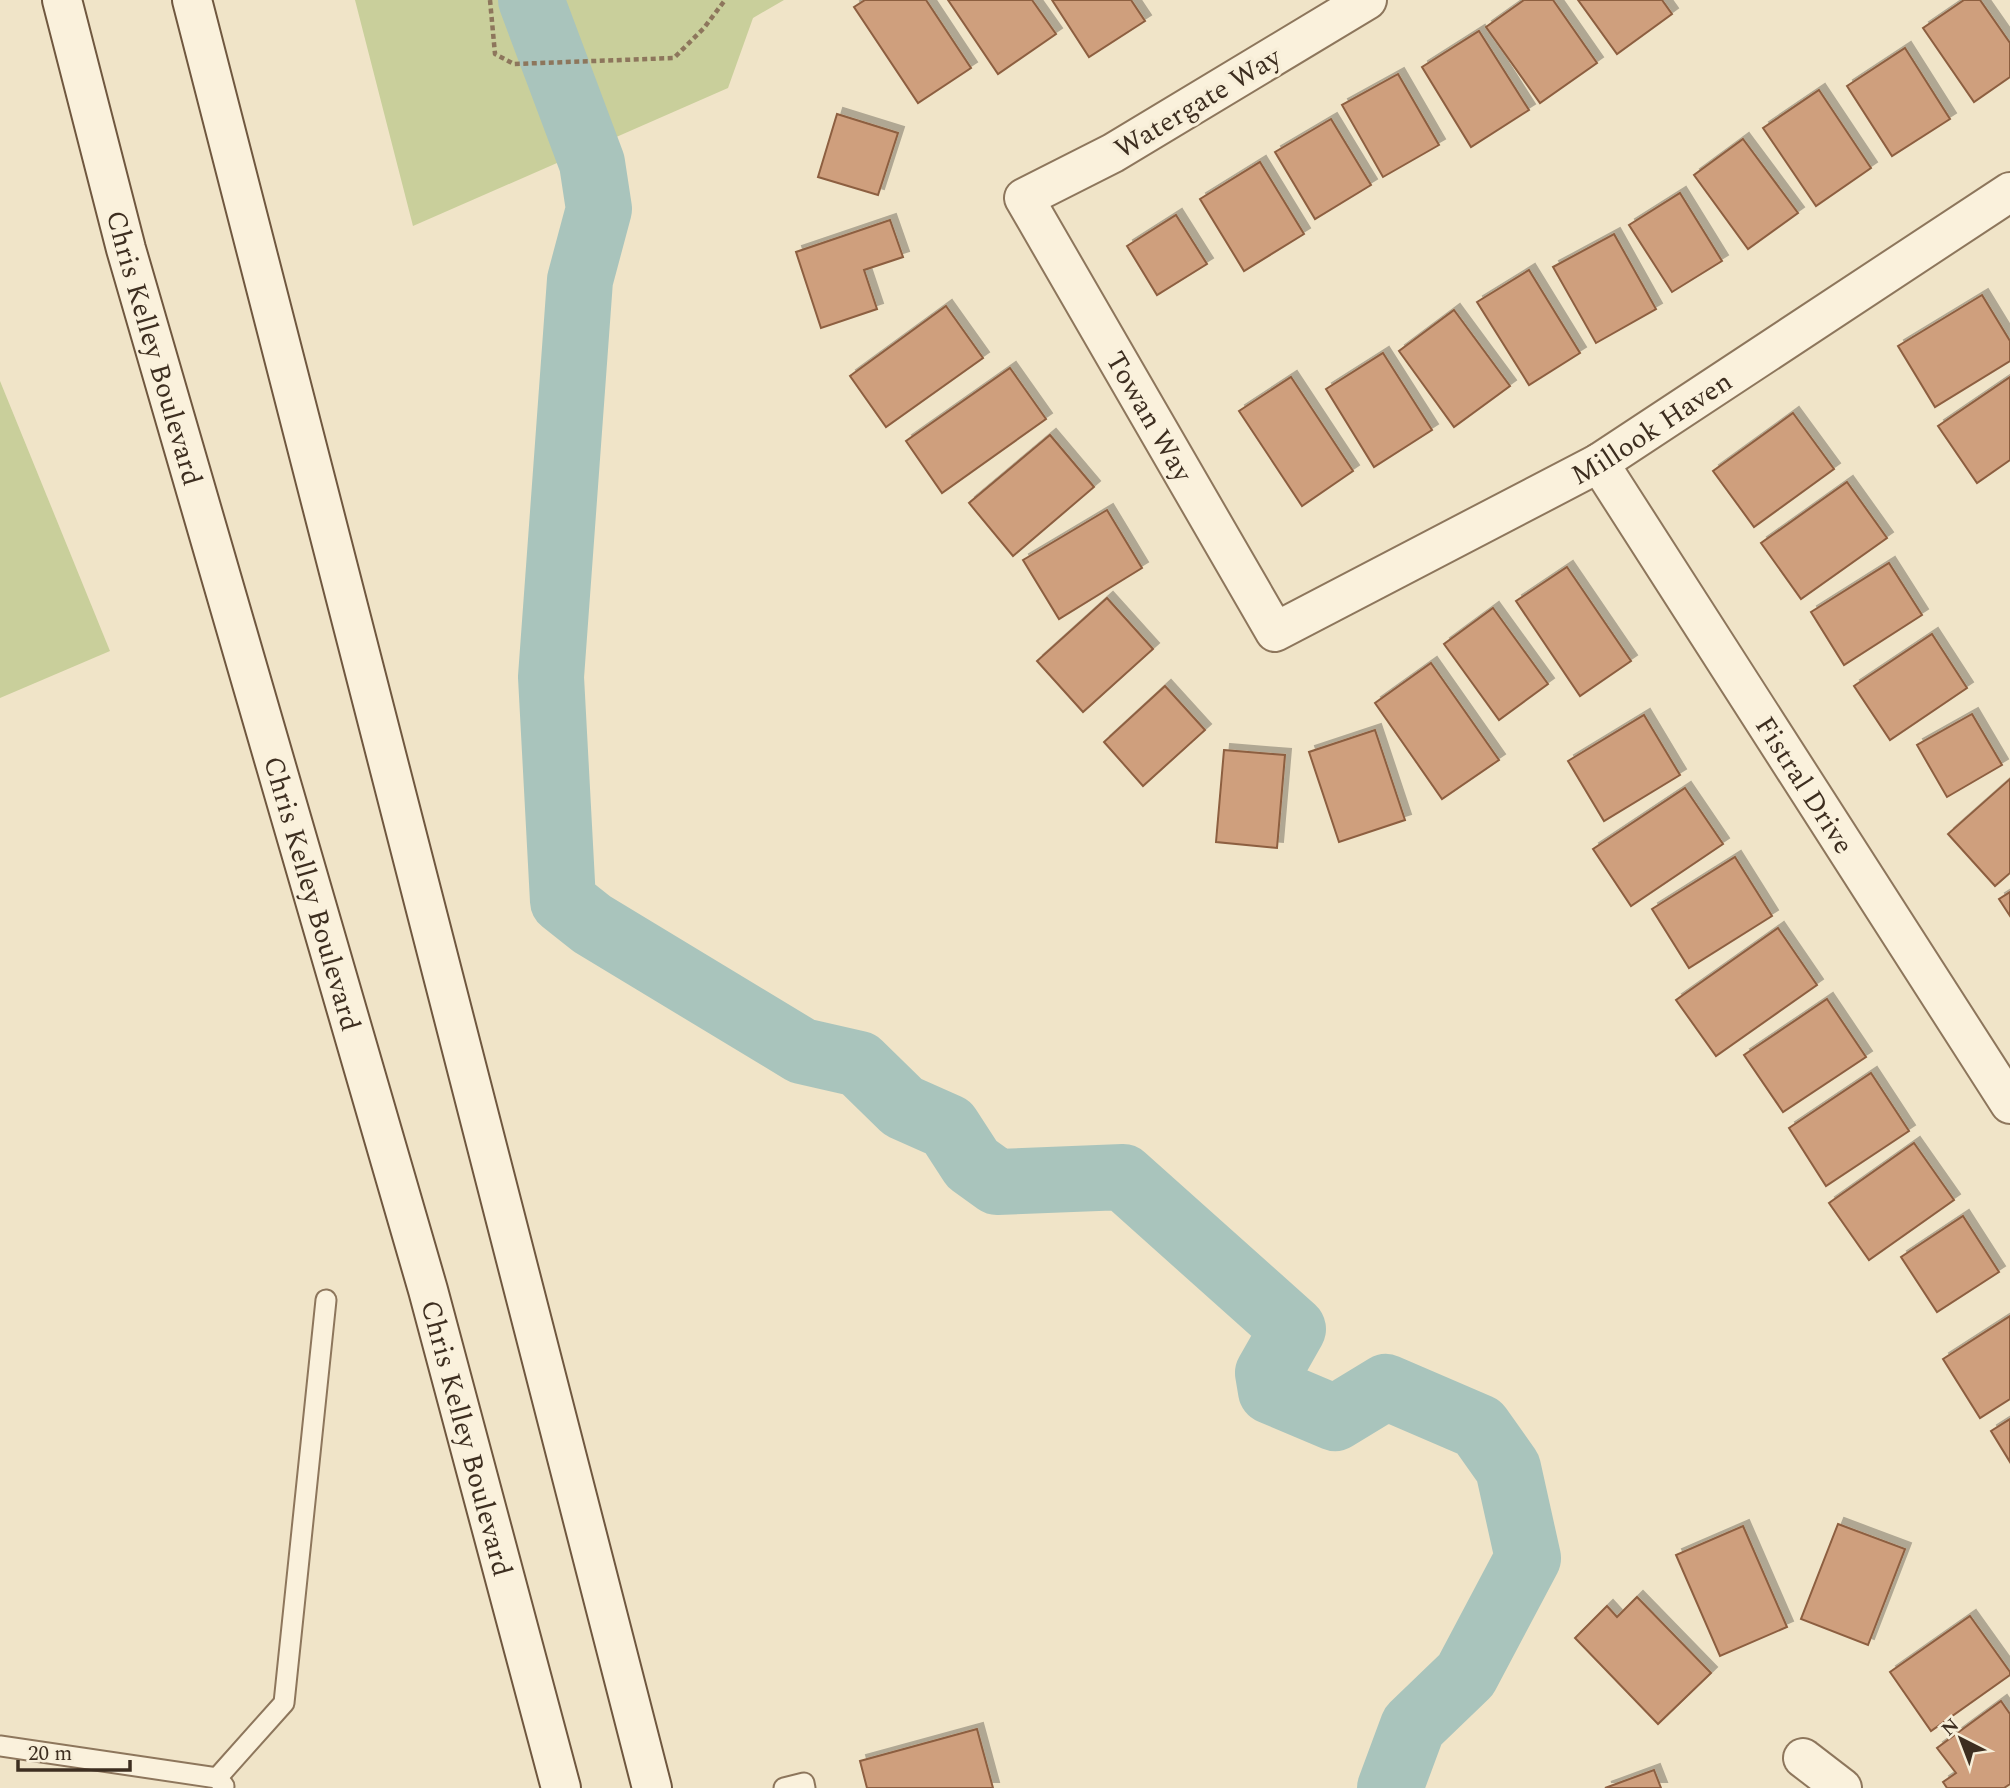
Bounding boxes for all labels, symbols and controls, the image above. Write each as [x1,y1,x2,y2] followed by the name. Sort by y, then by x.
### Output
[1106,36,1291,170] street label: Watergate Way
[94,206,214,491] street label: Chris Kelley Boulevard
[1094,343,1204,491] street label: Towan Way
[1564,361,1741,497] street label: Millook Haven
[1744,708,1864,863] street label: Fistral Drive
[251,751,372,1036] street label: Chris Kelley Boulevard
[409,1295,524,1581] street label: Chris Kelley Boulevard
[1926,1704,1996,1774] north arrow
[1935,1712,1966,1743] text: N
[18,1728,130,1772] scale bar
[28,1738,72,1770] text: 20 m

